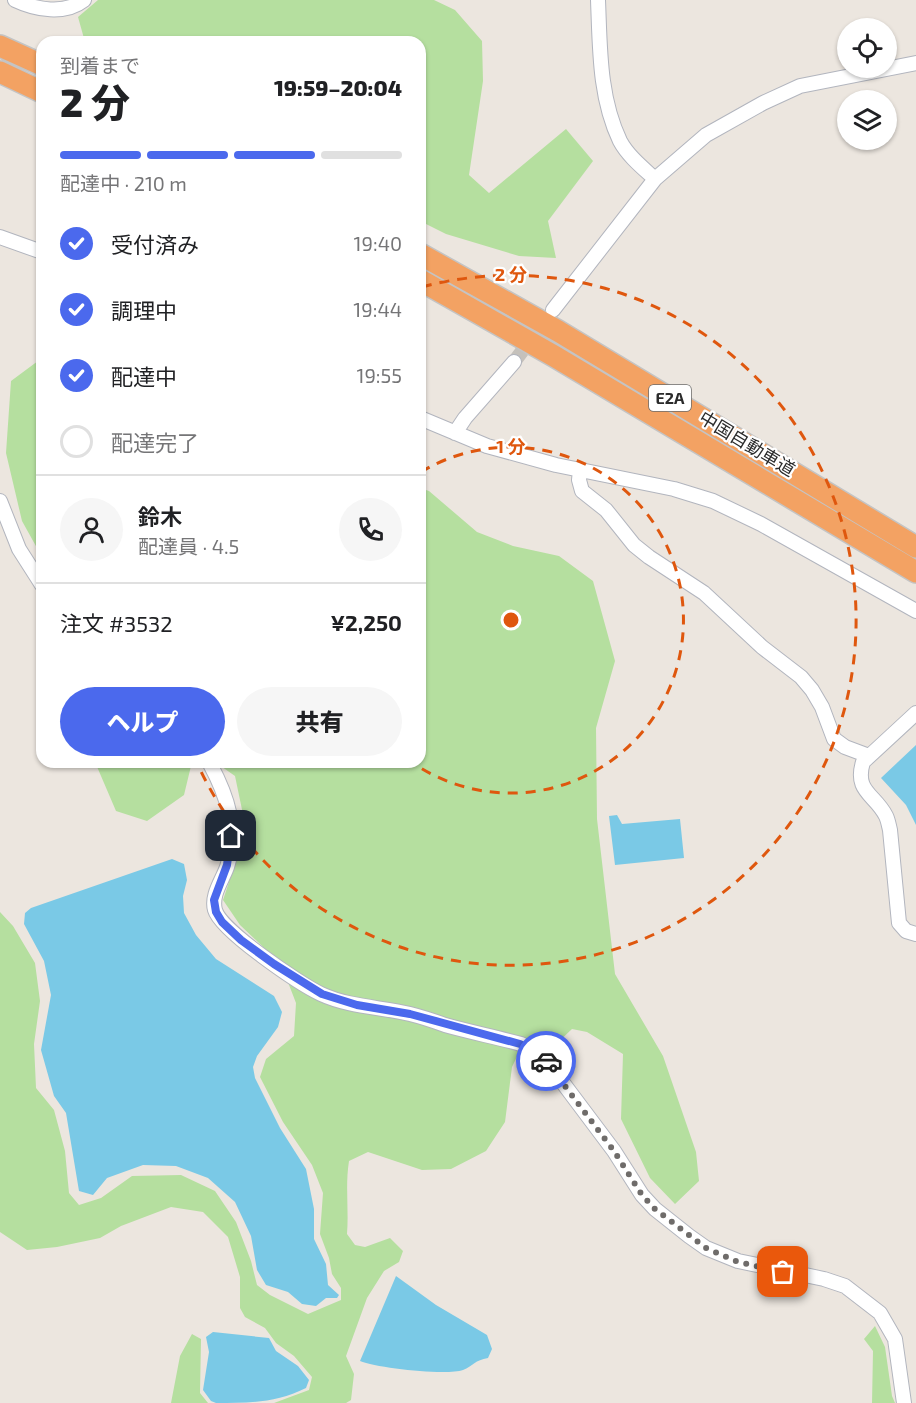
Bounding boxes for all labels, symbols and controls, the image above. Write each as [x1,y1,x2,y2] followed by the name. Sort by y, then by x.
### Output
[837,18,897,150] map controls
[837,18,897,78] button: locate
[60,53,140,77] text: 到着まで
[274,74,402,100] text: 19:59–20:04
[60,78,130,125] text: 2 分
[837,90,897,150] button: layers
[60,171,187,195] text: 配達中 · 210 m
[60,227,93,260] icon: check
[111,231,199,257] text: 受付済み
[354,231,402,255] text: 19:40
[495,263,527,285] text: 2 分
[60,293,93,326] icon: check
[111,297,177,323] text: 調理中
[353,297,402,321] text: 19:44
[60,359,93,392] icon: check
[111,363,177,389] text: 配達中
[356,363,402,387] text: 19:55
[649,385,691,411] road number: E2A
[696,406,799,480] street label: 中国自動車道
[111,429,199,455] text: 配達完了
[496,435,526,457] text: 1 分
[60,498,123,561] button: person
[339,498,402,561] button: phone
[138,503,182,529] text: 鈴木
[138,534,239,558] text: 配達員 · 4.5
[330,609,402,635] text: ¥2,250
[60,610,173,636] text: 注文 #3532
[501,610,521,630] centre of rings
[60,687,225,756] button: ヘルプ
[237,687,402,756] button: 共有
[205,810,256,861] pin
[214,819,247,852] icon: home
[516,1031,576,1091] courier
[530,1045,563,1078] icon: car
[757,1246,808,1297] pin
[766,1255,799,1288] icon: bag

